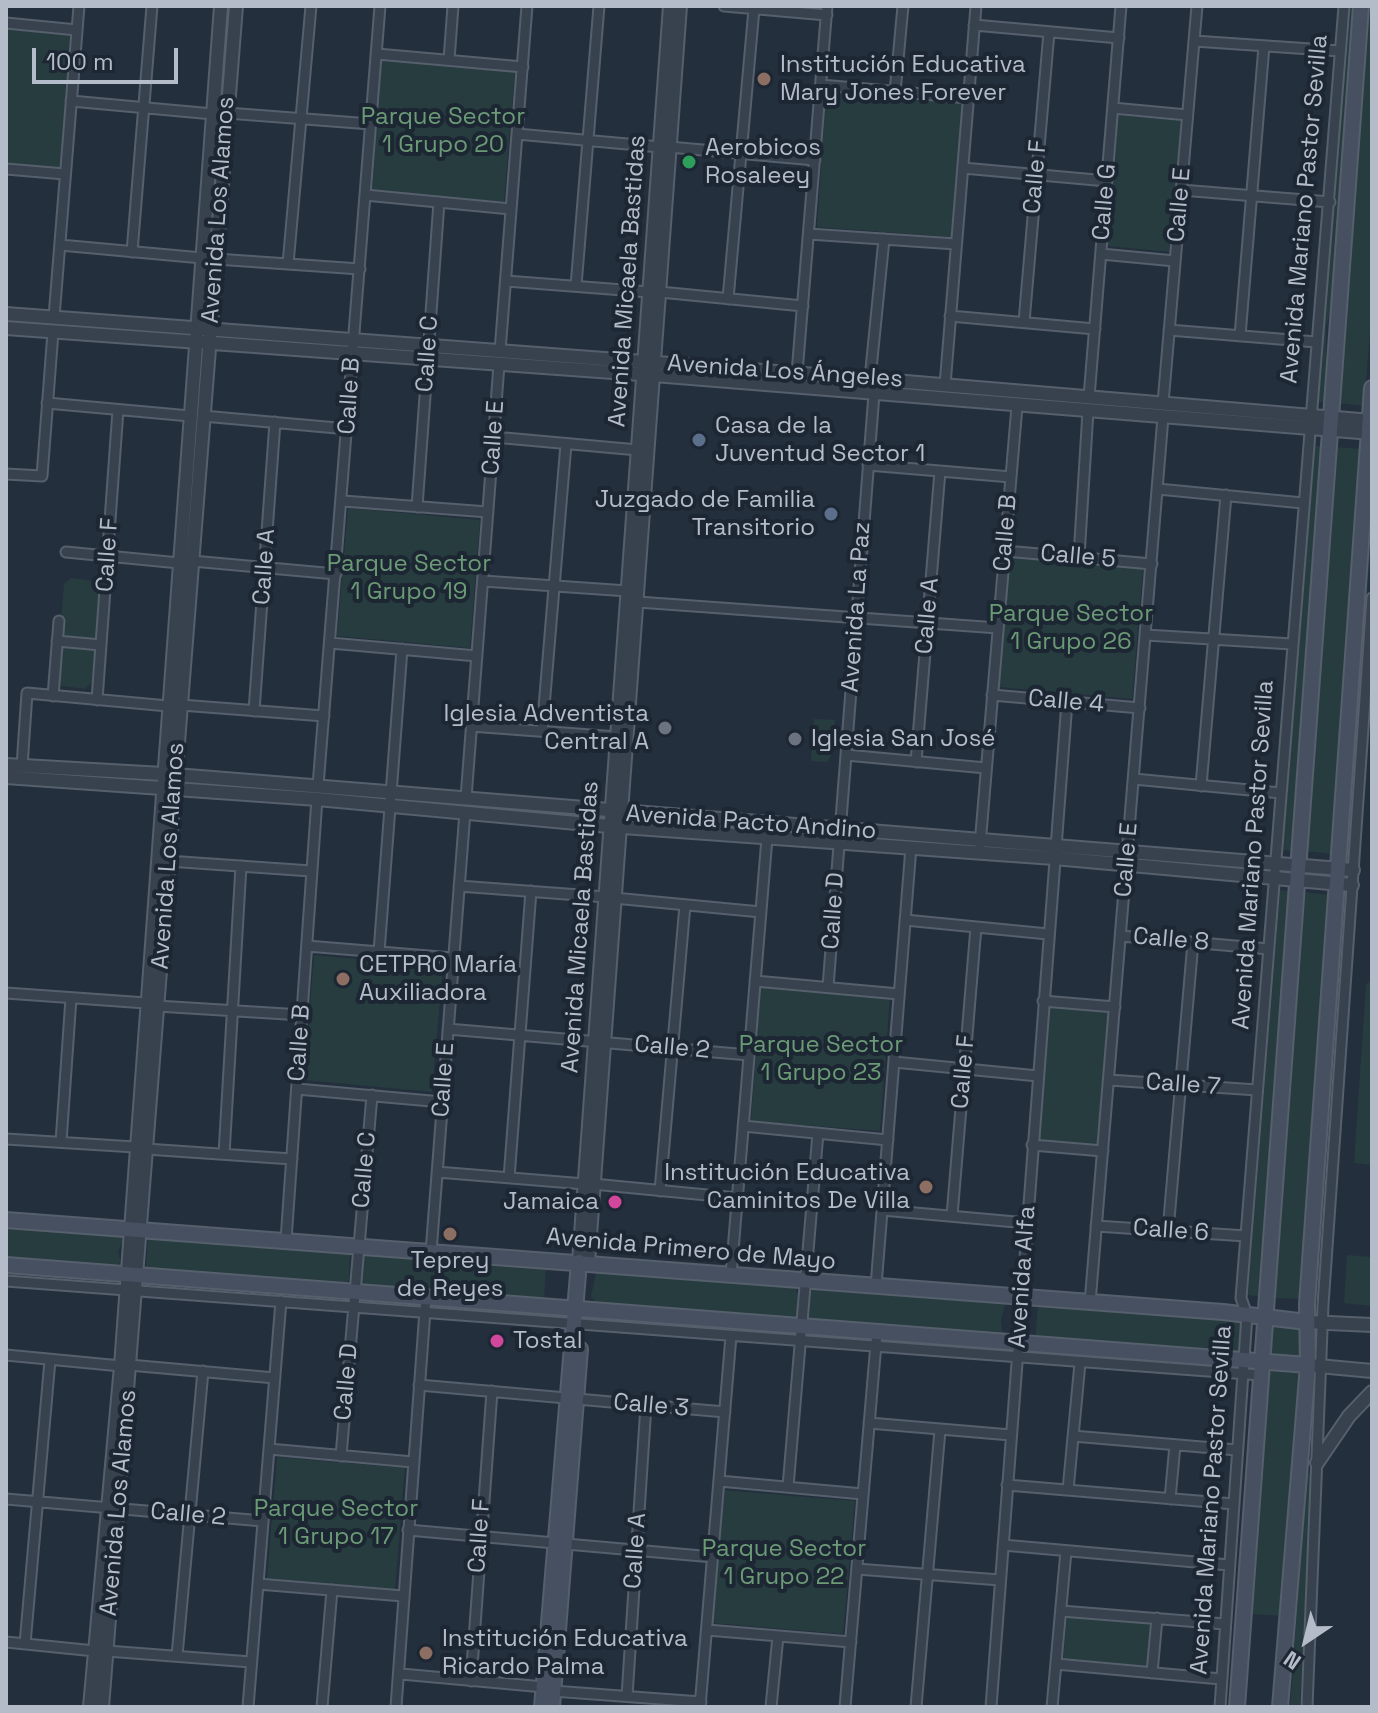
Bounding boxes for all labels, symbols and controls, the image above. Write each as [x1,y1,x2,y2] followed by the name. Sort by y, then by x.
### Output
[36,32,182,82] scale bar
[1275,33,1335,385] street label: Avenida Mariano Pastor Sevilla
[46,46,114,77] text: 100 m
[780,51,1026,107] place label: Institución Educativa Mary Jones Forever
[755,70,773,88] marker: Institución Educativa Mary Jones Forever
[197,96,241,324] street label: Avenida Los Alamos
[361,103,525,159] park label: Parque Sector 1 Grupo 20
[603,134,653,428] street label: Avenida Micaela Bastidas
[705,134,821,190] place label: Aerobicos Rosaleey
[1018,139,1054,215] street label: Calle F
[680,153,698,171] marker: Aerobicos Rosaleey
[1087,162,1123,242] street label: Calle G
[1162,166,1198,244] street label: Calle E
[411,315,445,393] street label: Calle C
[666,349,904,395] street label: Avenida Los Ángeles
[333,356,367,436] street label: Calle B
[477,400,511,476] street label: Calle E
[715,412,925,468] place label: Casa de la Juventud Sector 1
[690,431,708,449] marker: Casa de la Juventud Sector 1
[595,486,815,542] place label: Juzgado de Familia Transitorio
[988,493,1024,573] street label: Calle B
[822,505,840,523] marker: Juzgado de Familia Transitorio
[91,517,125,593] street label: Calle F
[837,521,877,693] street label: Avenida La Paz
[248,528,282,606] street label: Calle A
[1039,539,1117,575] street label: Calle 5
[327,550,491,606] park label: Parque Sector 1 Grupo 19
[910,577,946,655] street label: Calle A
[989,600,1153,656] park label: Parque Sector 1 Grupo 26
[1227,679,1281,1031] street label: Avenida Mariano Pastor Sevilla
[1027,684,1105,720] street label: Calle 4
[443,700,649,756] place label: Iglesia Adventista Central A
[656,719,674,737] marker: Iglesia Adventista Central A
[811,725,996,753] place label: Iglesia San José
[786,730,804,748] marker: Iglesia San José
[147,742,191,970] street label: Avenida Los Alamos
[556,780,606,1074] street label: Avenida Micaela Bastidas
[625,800,877,846] street label: Avenida Pacto Andino
[1109,821,1145,899] street label: Calle E
[817,871,851,951] street label: Calle D
[1132,922,1210,958] street label: Calle 8
[359,951,517,1007] place label: CETPRO María Auxiliadora
[334,970,352,988] marker: CETPRO María Auxiliadora
[283,1003,317,1083] street label: Calle B
[633,1030,711,1066] street label: Calle 2
[739,1031,903,1087] park label: Parque Sector 1 Grupo 23
[946,1034,982,1110] street label: Calle F
[427,1042,461,1118] street label: Calle E
[1145,1068,1221,1102] street label: Calle 7
[347,1131,383,1209] street label: Calle C
[664,1159,910,1215] place label: Institución Educativa Caminitos De Villa
[917,1178,935,1196] marker: Institución Educativa Caminitos De Villa
[503,1188,599,1216] place label: Jamaica
[606,1193,624,1211] marker: Jamaica
[1004,1205,1042,1349] street label: Avenida Alfa
[1132,1214,1210,1248] street label: Calle 6
[545,1223,837,1277] street label: Avenida Primero de Mayo
[441,1225,459,1243] marker: Teprey de Reyes
[397,1247,503,1303] place label: Teprey de Reyes
[1185,1324,1239,1676] street label: Avenida Mariano Pastor Sevilla
[513,1327,583,1355] place label: Tostal
[488,1332,506,1350] marker: Tostal
[329,1342,365,1422] street label: Calle D
[612,1388,690,1424] street label: Calle 3
[95,1389,143,1617] street label: Avenida Los Alamos
[254,1495,418,1551] park label: Parque Sector 1 Grupo 17
[149,1497,227,1533] street label: Calle 2
[463,1498,497,1574] street label: Calle F
[619,1512,653,1590] street label: Calle A
[702,1535,866,1591] park label: Parque Sector 1 Grupo 22
[1266,1601,1346,1681] north arrow
[442,1625,688,1681] place label: Institución Educativa Ricardo Palma
[417,1644,435,1662] marker: Institución Educativa Ricardo Palma
[1278,1645,1306,1676] text: N

